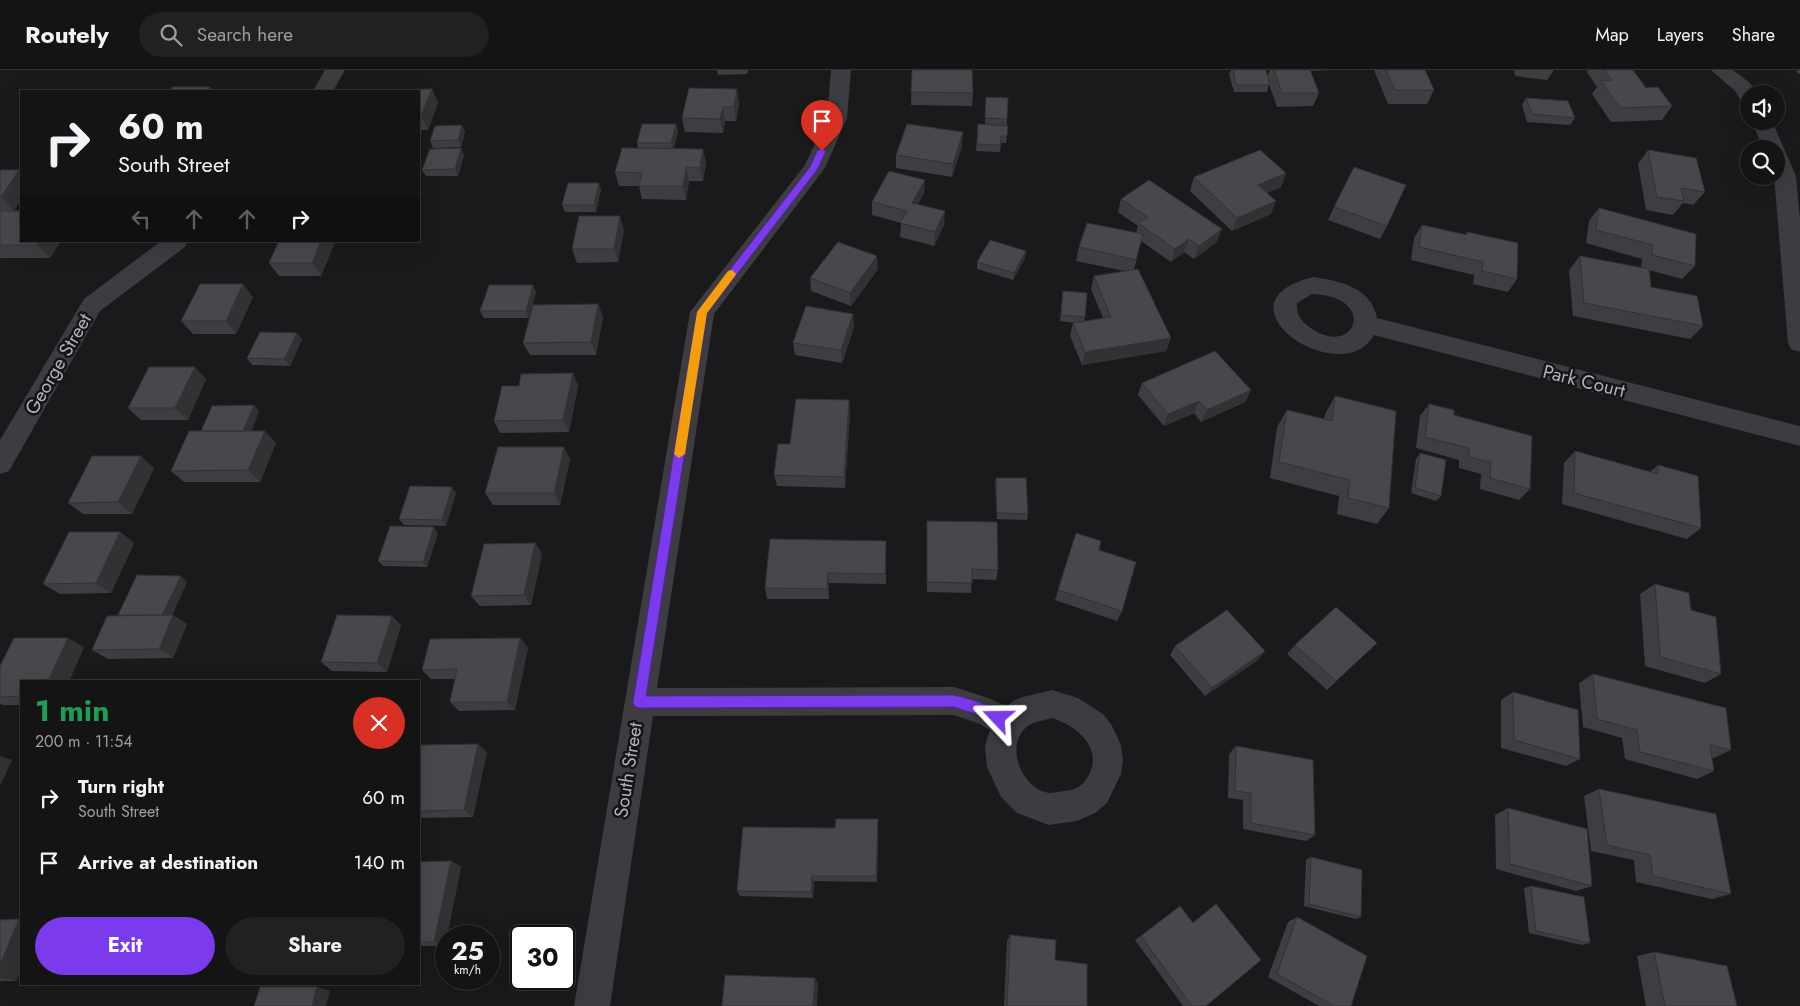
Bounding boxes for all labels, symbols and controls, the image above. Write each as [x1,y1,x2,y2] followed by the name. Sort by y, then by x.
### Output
[139,12,489,57] search box
[25,17,109,52] text: Routely
[157,21,185,49] icon: search
[197,21,293,48] text: Search here
[1595,22,1629,48] text: Map
[1657,22,1704,48] text: Layers
[1732,22,1775,48] text: Share
[1740,85,1785,185] map controls
[1740,85,1785,130] button: sound
[801,100,843,151] pin
[118,102,204,152] text: 60 m
[808,107,836,135] icon: arrive
[35,110,100,175] icon: right
[1740,140,1785,185] button: search
[118,148,230,180] text: South Street
[127,205,155,233] icon: left
[180,205,208,233] icon: ahead
[233,205,261,233] icon: ahead
[286,205,314,233] icon: right
[18,308,98,420] street label: George Street
[1540,358,1628,404] street label: Park Court
[35,689,109,732] text: 1 min
[971,691,1023,743] position arrow
[353,697,405,749] button: close
[607,720,649,820] street label: South Street
[35,730,133,753] text: 200 m · 11:54
[78,773,164,800] text: Turn right
[35,784,63,812] icon: right
[362,784,405,811] text: 60 m
[78,800,159,823] text: South Street
[35,849,63,877] icon: arrive
[78,849,258,876] text: Arrive at destination
[353,849,405,876] text: 140 m
[35,917,215,975] button: Exit
[225,917,405,975] button: Share
[510,925,575,990] speed limit sign: 30
[451,933,484,969] text: 25
[454,961,481,979] text: km/h

